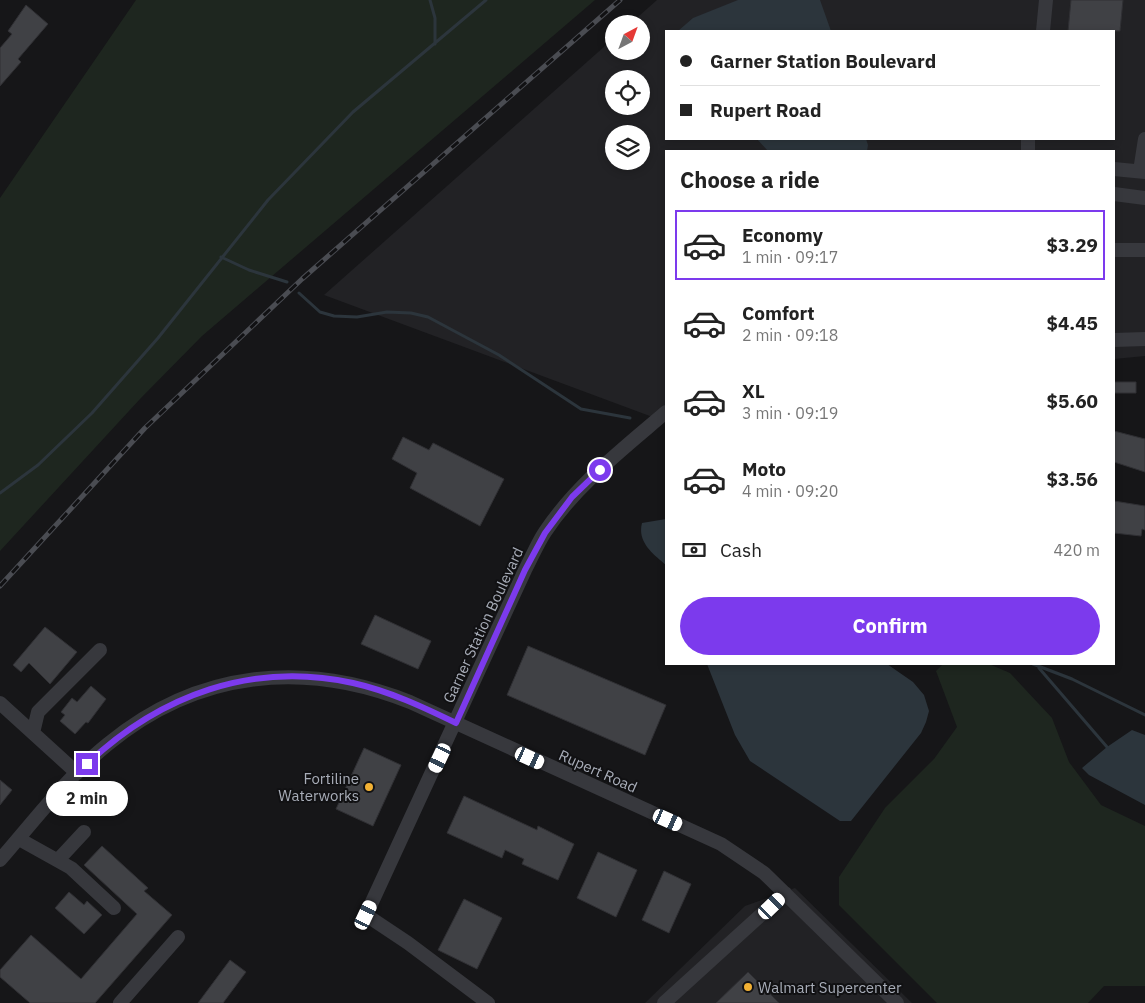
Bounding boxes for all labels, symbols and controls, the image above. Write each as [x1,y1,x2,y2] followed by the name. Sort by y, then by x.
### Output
[605,15,650,60] north arrow
[605,15,650,170] map controls
[710,49,936,73] text: Garner Station Boulevard
[605,70,650,115] button: locate
[710,98,821,122] text: Rupert Road
[605,125,650,170] button: layers
[680,165,820,194] text: Choose a ride
[682,223,727,268] icon: car
[742,223,823,247] text: Economy
[1046,233,1098,257] text: $3.29
[742,247,838,267] text: 1 min · 09:17
[682,301,727,346] icon: car
[742,301,815,325] text: Comfort
[1046,311,1098,335] text: $4.45
[742,325,838,345] text: 2 min · 09:18
[682,379,727,424] icon: car
[742,379,765,403] text: XL
[1046,389,1098,413] text: $5.60
[742,403,838,423] text: 3 min · 09:19
[682,457,727,502] icon: car
[742,457,786,481] text: Moto
[589,459,611,481] route start
[1046,467,1098,491] text: $3.56
[742,481,838,501] text: 4 min · 09:20
[680,536,708,564] icon: cash
[720,538,762,562] text: Cash
[1053,540,1100,560] text: 420 m
[439,544,527,706] street label: Garner Station Boulevard
[680,597,1100,655] button: Confirm
[426,741,453,775] car
[513,745,546,771] car
[556,745,640,797] street label: Rupert Road
[76,753,98,775] route end
[278,769,359,805] place label: Fortiline Waterworks
[363,781,375,793] marker: Fortiline Waterworks
[46,782,128,816] callout: 2 min
[66,788,108,808] text: 2 min
[651,807,684,833] car
[755,890,788,922] car
[352,898,379,932] car
[758,978,902,997] place label: Walmart Supercenter
[742,981,754,993] marker: Walmart Supercenter

